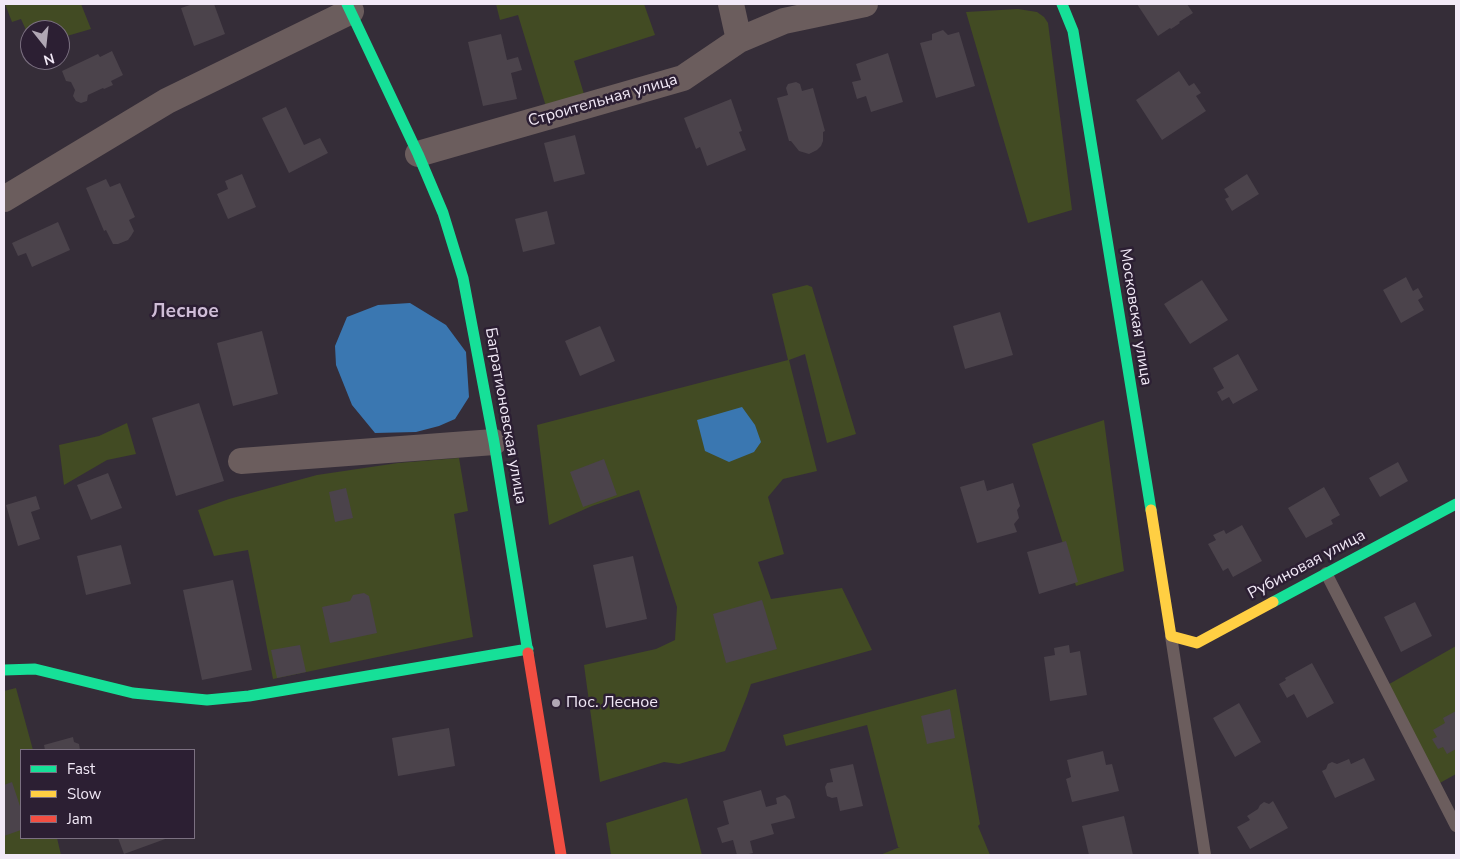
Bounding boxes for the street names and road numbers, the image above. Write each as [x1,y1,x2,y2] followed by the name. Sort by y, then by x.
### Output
[526,70,680,132] street label: Строительная улица
[1115,247,1155,387] street label: Московская улица
[480,326,530,506] street label: Багратионовская улица
[1245,526,1369,604] street label: Рубиновая улица

